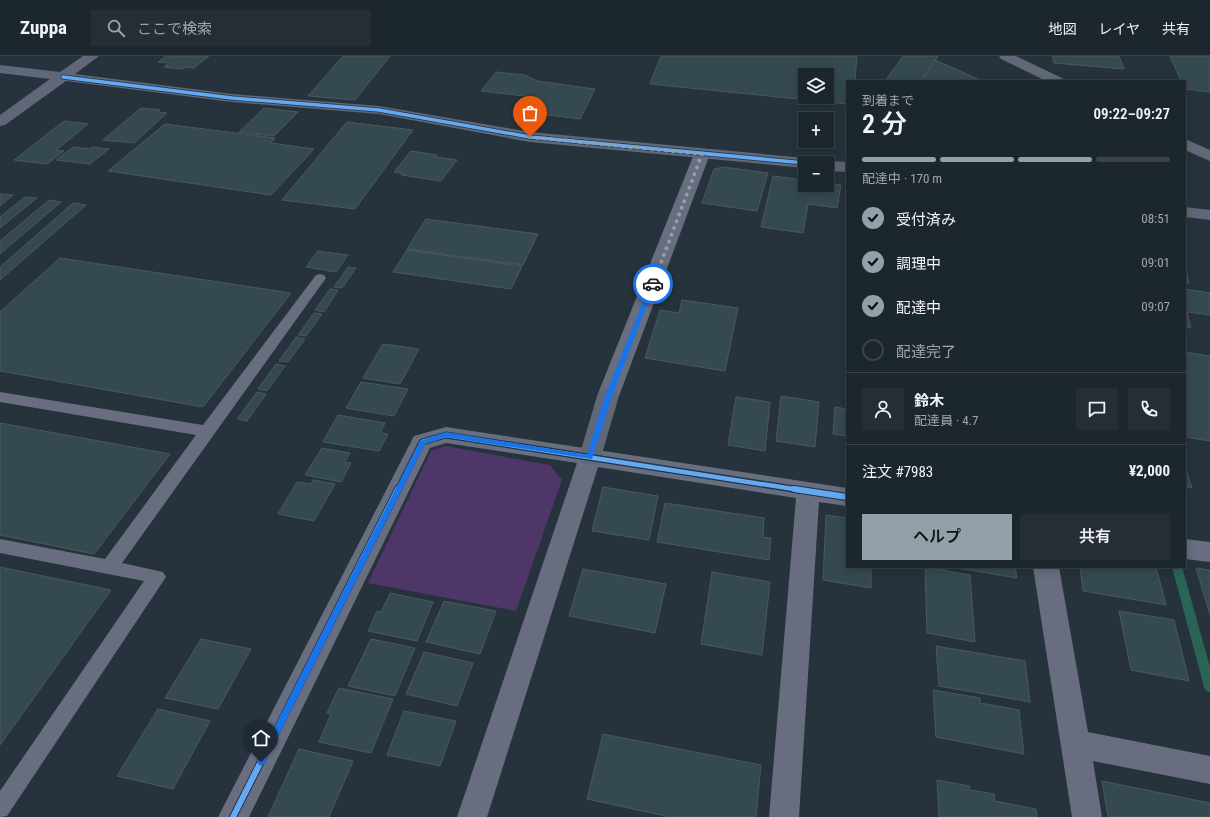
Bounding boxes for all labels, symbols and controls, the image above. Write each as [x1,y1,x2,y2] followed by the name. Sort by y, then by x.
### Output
[91,10,371,46] search box
[20,16,67,39] text: Zuppa
[105,17,127,39] icon: search
[137,20,212,38] text: ここで検索
[1048,21,1076,37] text: 地図
[1098,21,1140,37] text: レイヤ
[1162,21,1190,37] text: 共有
[798,68,834,192] map controls
[798,68,834,104] button: layers
[862,93,914,108] text: 到着まで
[513,96,547,137] pin
[519,102,541,124] icon: bag
[1093,105,1170,123] text: 09:22–09:27
[862,109,907,139] text: 2 分
[798,112,834,148] button: +
[798,156,834,192] button: −
[862,171,942,186] text: 配達中 · 170 m
[862,207,884,229] icon: check
[896,211,956,229] text: 受付済み
[1141,211,1170,226] text: 08:51
[862,251,884,273] icon: check
[896,255,941,273] text: 調理中
[1141,255,1170,270] text: 09:01
[633,264,673,304] courier
[642,273,664,295] icon: car
[862,295,884,317] icon: check
[896,299,941,317] text: 配達中
[1141,299,1170,314] text: 09:07
[896,343,956,361] text: 配達完了
[862,388,904,430] button: person
[1076,388,1118,430] button: chat
[1128,388,1170,430] button: phone
[914,392,944,410] text: 鈴木
[914,413,978,428] text: 配達員 · 4.7
[1129,462,1170,480] text: ¥2,000
[862,463,933,481] text: 注文 #7983
[862,514,1012,560] button: ヘルプ
[1020,514,1170,560] button: 共有
[244,721,278,762] pin
[250,727,272,749] icon: home

